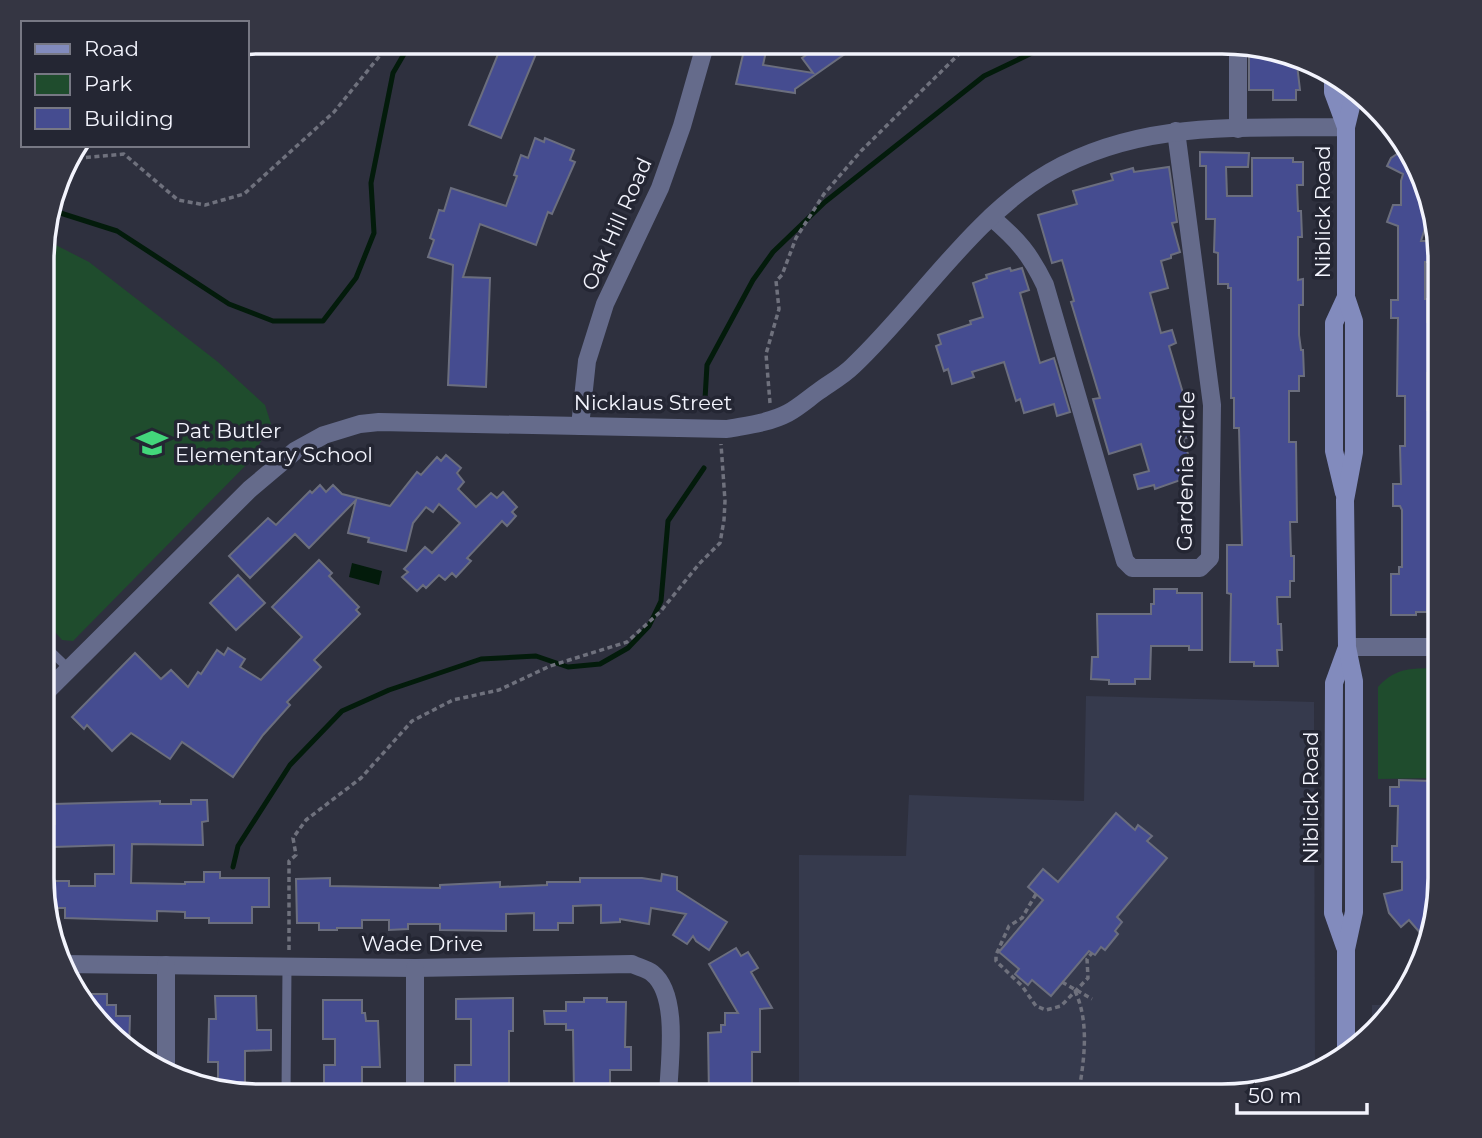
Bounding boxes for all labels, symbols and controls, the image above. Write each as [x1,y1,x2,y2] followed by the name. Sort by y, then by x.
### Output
[21,21,248,147] legend
[84,36,139,61] text: Road
[84,71,132,96] text: Park
[84,106,174,131] text: Building
[1310,146,1335,278] street label: Niblick Road
[576,154,657,294] street label: Oak Hill Road
[574,390,732,415] street label: Nicklaus Street
[1172,391,1199,551] street label: Gardenia Circle
[175,418,373,467] place label: Pat Butler Elementary School
[135,426,169,460] school or university icon: Pat Butler Elementary School
[1298,732,1323,864] street label: Niblick Road
[361,931,483,956] street label: Wade Drive
[1237,1072,1366,1116] scale bar
[1248,1083,1302,1108] text: 50 m

